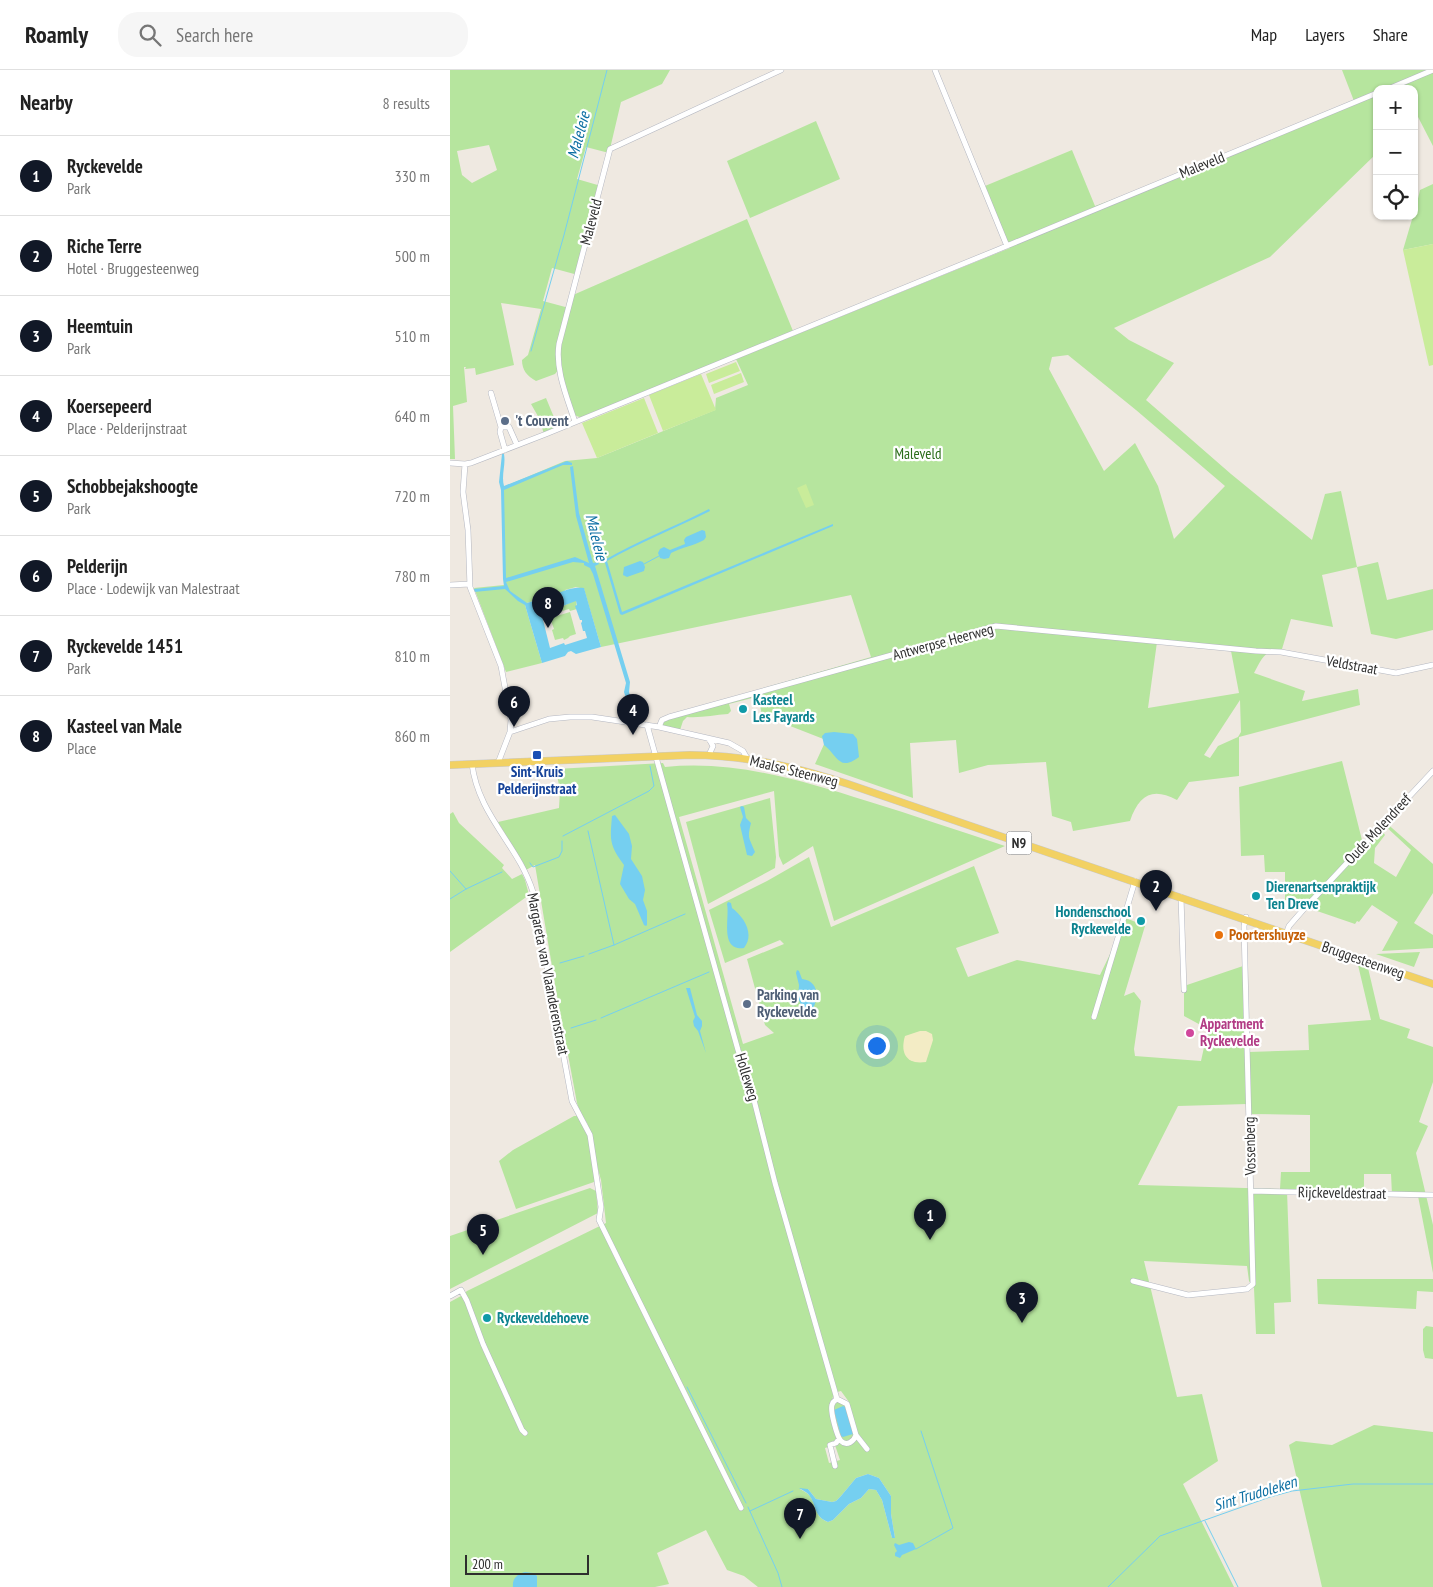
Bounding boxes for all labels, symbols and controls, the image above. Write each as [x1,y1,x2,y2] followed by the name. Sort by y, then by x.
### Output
[118,12,468,57] search box
[25,19,88,50] text: Roamly
[136,21,164,49] icon: search
[176,23,253,47] text: Search here
[1251,23,1277,46] text: Map
[1305,23,1345,46] text: Layers
[1373,23,1408,46] text: Share
[1373,85,1418,220] map controls
[1373,85,1418,130] button: +
[20,89,73,116] text: Nearby
[383,93,430,113] text: 8 results
[562,108,594,160] water label: Maleleie
[1373,130,1418,175] button: −
[1176,147,1227,182] street label: Maleveld
[67,154,143,178] text: Ryckevelde
[32,166,40,186] text: 1
[395,166,430,186] text: 330 m
[1373,175,1418,220] button: locate
[67,178,91,198] text: Park
[575,197,606,247] street label: Maleveld
[67,234,142,258] text: Riche Terre
[32,246,40,266] text: 2
[395,246,430,266] text: 500 m
[67,258,199,278] text: Hotel · Bruggesteenweg
[67,314,133,338] text: Heemtuin
[32,326,40,346] text: 3
[395,326,430,346] text: 510 m
[67,338,91,358] text: Park
[67,394,152,418] text: Koersepeerd
[32,406,40,426] text: 4
[395,406,430,426] text: 640 m
[515,411,569,430] place label: 't Couvent
[499,415,511,427] marker: 't Couvent
[67,418,187,438] text: Place · Pelderijnstraat
[895,444,942,463] park label: Maleveld
[67,474,198,498] text: Schobbejakshoogte
[32,486,40,506] text: 5
[395,486,430,506] text: 720 m
[67,498,91,518] text: Park
[582,512,613,564] water label: Maleleie
[67,554,127,578] text: Pelderijn
[32,566,40,586] text: 6
[395,566,430,586] text: 780 m
[67,578,240,598] text: Place · Lodewijk van Malestraat
[532,587,564,628] pin: 8
[890,619,995,664] street label: Antwerpse Heerweg
[67,634,183,658] text: Ryckevelde 1451
[32,646,40,666] text: 7
[395,646,430,666] text: 810 m
[1324,650,1379,678] street label: Veldstraat
[67,658,91,678] text: Park
[498,686,530,727] pin: 6
[753,690,815,726] place label: Kasteel Les Fayards
[617,694,649,735] pin: 4
[737,703,749,715] marker: Kasteel Les Fayards
[67,714,182,738] text: Kasteel van Male
[32,726,40,746] text: 8
[395,726,430,746] text: 860 m
[67,738,96,758] text: Place
[531,749,543,761] marker: Sint-Kruis Pelderijnstraat
[748,750,840,791] street label: Maalse Steenweg
[498,762,577,798] place label: Sint-Kruis Pelderijnstraat
[1340,789,1416,868] street label: Oude Molendreef
[1006,831,1032,854] road number: N9
[1140,870,1172,911] pin: 2
[1266,877,1377,913] place label: Dierenartsenpraktijk Ten Dreve
[1250,890,1262,902] marker: Dierenartsenpraktijk Ten Dreve
[523,891,574,1057] street label: Margareta van Vlaanderenstraat
[1056,902,1131,938] place label: Hondenschool Ryckevelde
[1135,915,1147,927] marker: Hondenschool Ryckevelde
[1229,925,1306,944] place label: Poortershuyze
[1213,929,1225,941] marker: Poortershuyze
[1319,937,1407,983] street label: Bruggesteenweg
[757,985,819,1021] place label: Parking van Ryckevelde
[741,998,753,1010] marker: Parking van Ryckevelde
[1199,1014,1264,1050] place label: Appartment Ryckevelde
[1184,1027,1196,1039] marker: Appartment Ryckevelde
[864,1033,890,1059] your location
[731,1051,764,1103] street label: Holleweg
[1239,1116,1260,1177] street label: Vossenberg
[1298,1182,1386,1203] street label: Rijckeveldestraat
[914,1199,946,1240] pin: 1
[467,1214,499,1255] pin: 5
[1006,1282,1038,1323] pin: 3
[497,1308,589,1327] place label: Ryckeveldehoeve
[481,1312,493,1324] marker: Ryckeveldehoeve
[1211,1471,1300,1515] water label: Sint Trudoleken
[784,1498,816,1539] pin: 7
[465,1552,589,1575] scale bar
[472,1555,503,1573] text: 200 m

